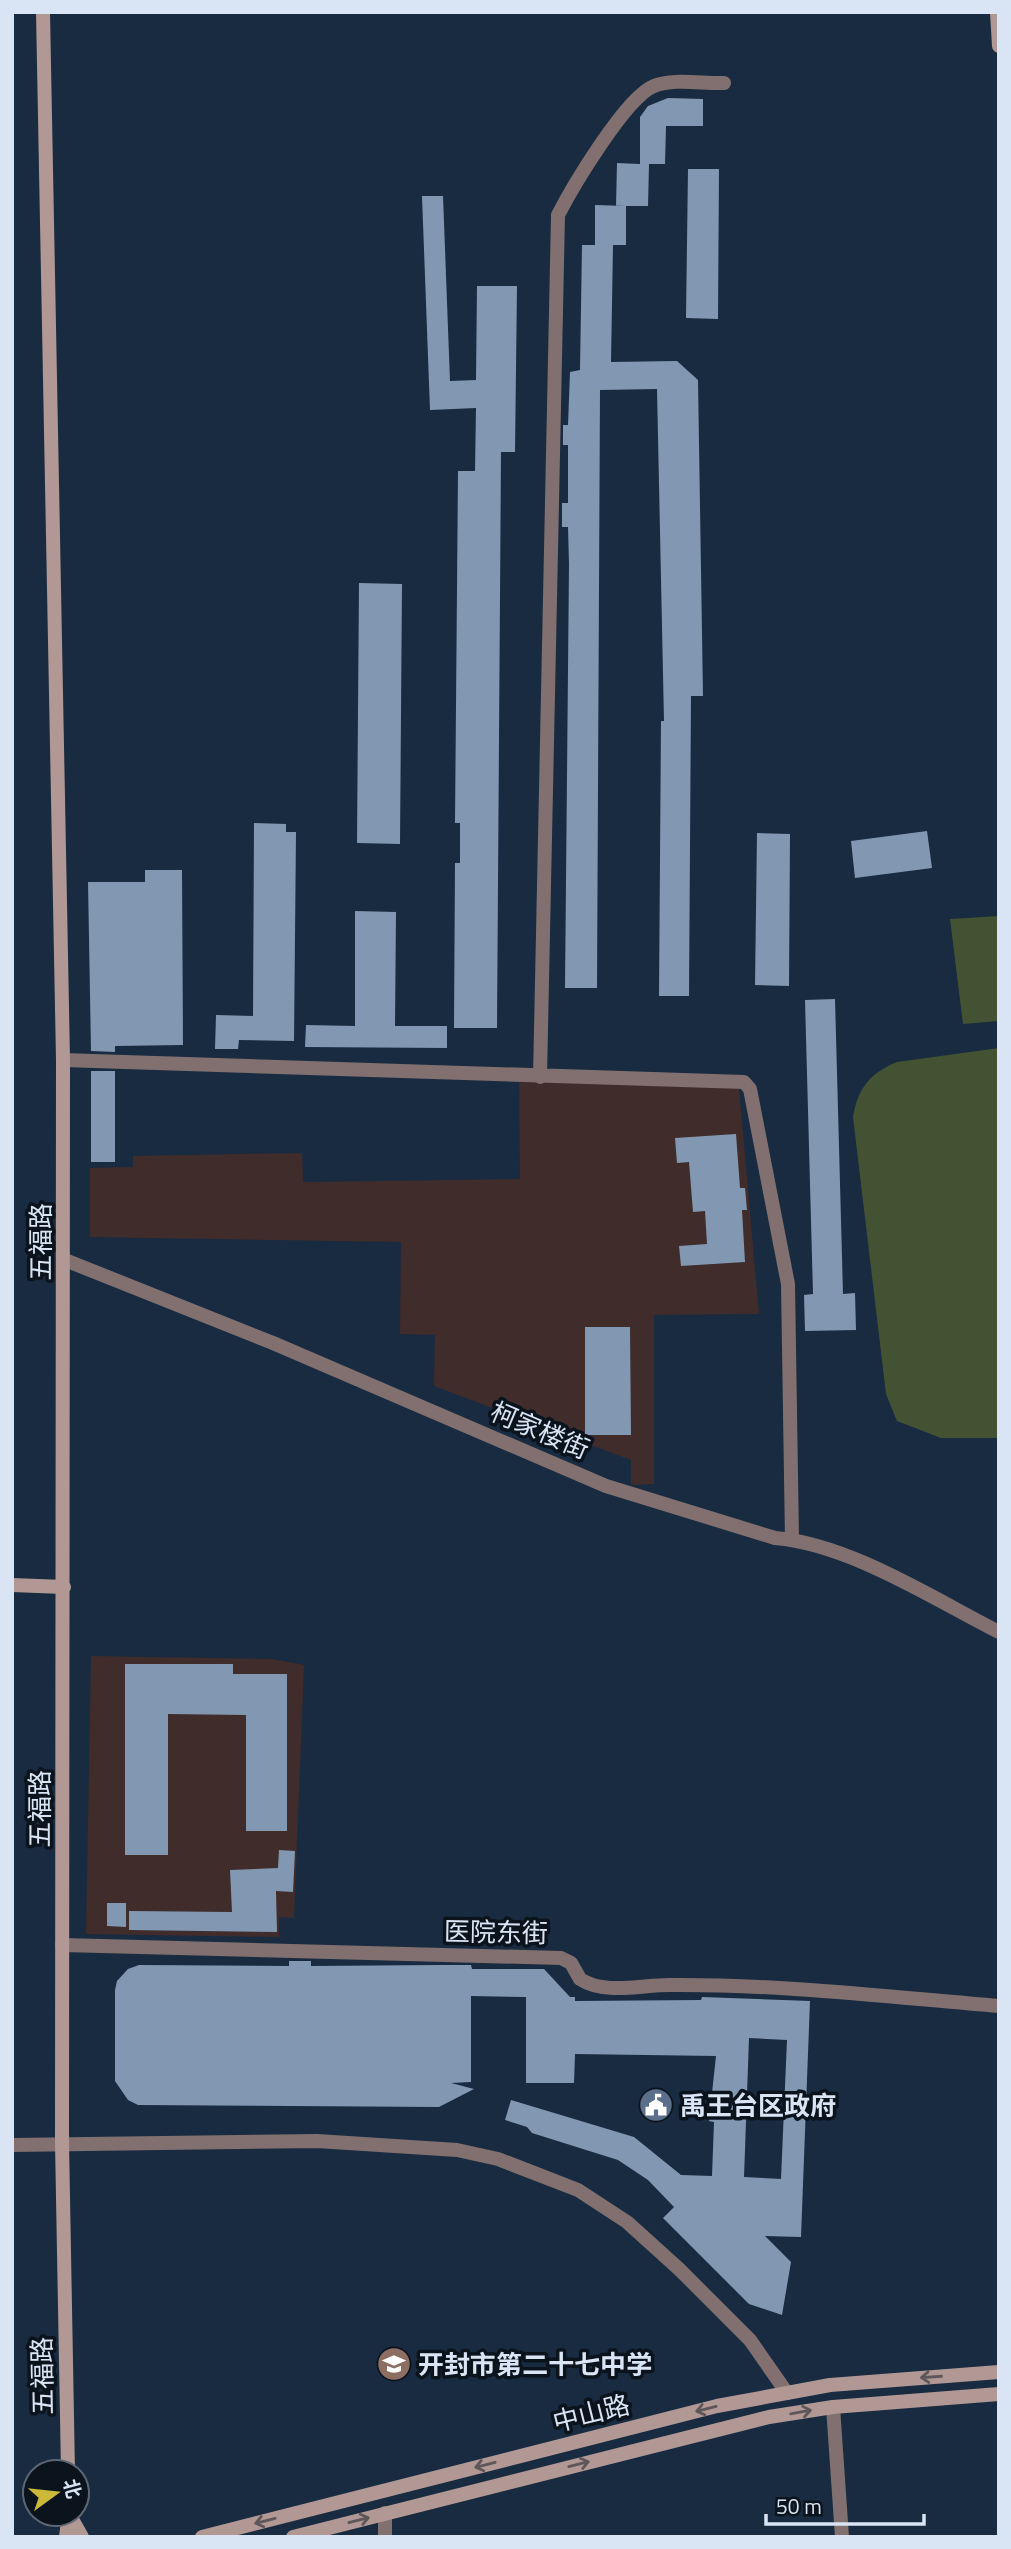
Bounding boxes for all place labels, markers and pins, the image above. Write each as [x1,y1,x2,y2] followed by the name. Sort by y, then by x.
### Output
[637,2086,675,2124] public building icon: 禹王台区政府
[680,2086,836,2125] place label: 禹王台区政府
[375,2345,413,2383] school or university icon: 开封市第二十七中学
[418,2345,652,2384] place label: 开封市第二十七中学

